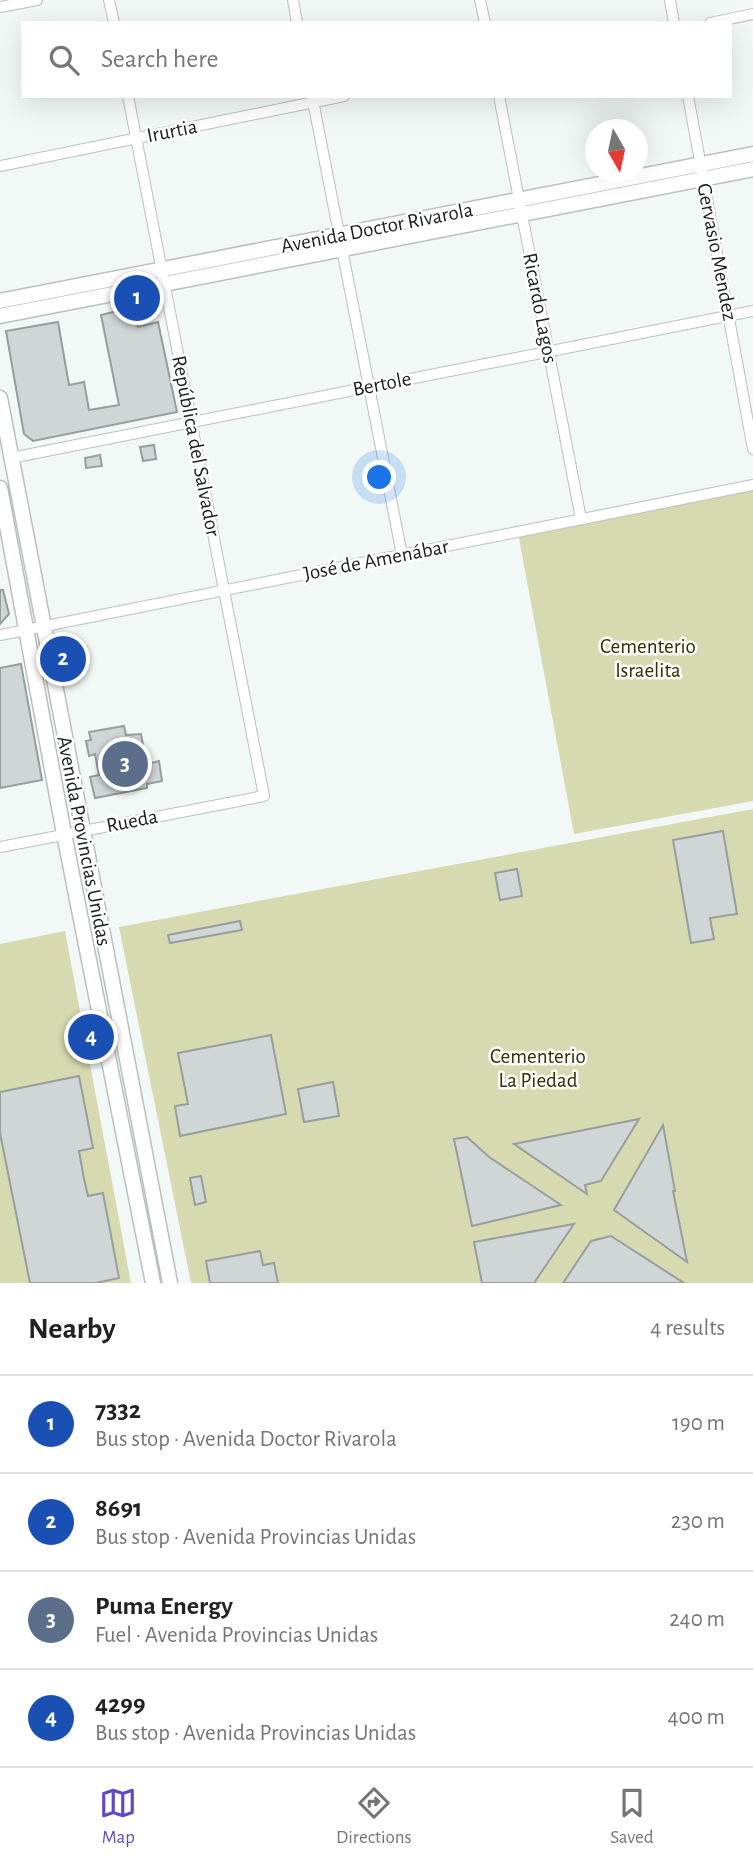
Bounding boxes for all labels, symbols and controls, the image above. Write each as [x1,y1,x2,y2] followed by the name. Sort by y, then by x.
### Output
[21,21,732,98] search box
[45,41,83,79] icon: search
[101,46,219,72] text: Search here
[145,116,199,146] street label: Irurtia
[585,119,648,182] north arrow
[693,181,741,323] street label: Gervasio Mendez
[279,199,475,257] street label: Avenida Doctor Rivarola
[519,251,561,365] street label: Ricardo Lagos
[114,272,160,324] pin: 1
[168,354,224,538] street label: República del Salvador
[351,368,413,400] street label: Bertole
[362,460,396,494] your location
[302,536,451,584] street label: José de Amenábar
[40,633,86,685] pin: 2
[600,636,696,681] park label: Cementerio Israelita
[53,734,115,948] street label: Avenida Provincias Unidas
[102,738,148,790] pin: 3
[104,806,160,836] street label: Rueda
[68,1011,114,1063] pin: 4
[490,1046,586,1091] park label: Cementerio La Piedad
[28,1314,116,1344] text: Nearby
[650,1317,725,1340] text: 4 results
[95,1397,141,1423] text: 7332
[47,1412,55,1435] text: 1
[672,1412,725,1435] text: 190 m
[95,1428,397,1451] text: Bus stop · Avenida Doctor Rivarola
[95,1495,142,1521] text: 8691
[46,1510,56,1533] text: 2
[671,1510,725,1533] text: 230 m
[95,1526,416,1549] text: Bus stop · Avenida Provincias Unidas
[95,1593,233,1619] text: Puma Energy
[46,1608,56,1631] text: 3
[669,1608,725,1631] text: 240 m
[95,1624,378,1647] text: Fuel · Avenida Provincias Unidas
[95,1691,145,1717] text: 4299
[45,1706,57,1729] text: 4
[667,1706,725,1729] text: 400 m
[95,1722,416,1745] text: Bus stop · Avenida Provincias Unidas
[99,1784,137,1849] tab: Map
[336,1784,412,1849] tab: Directions
[610,1784,654,1849] tab: Saved

